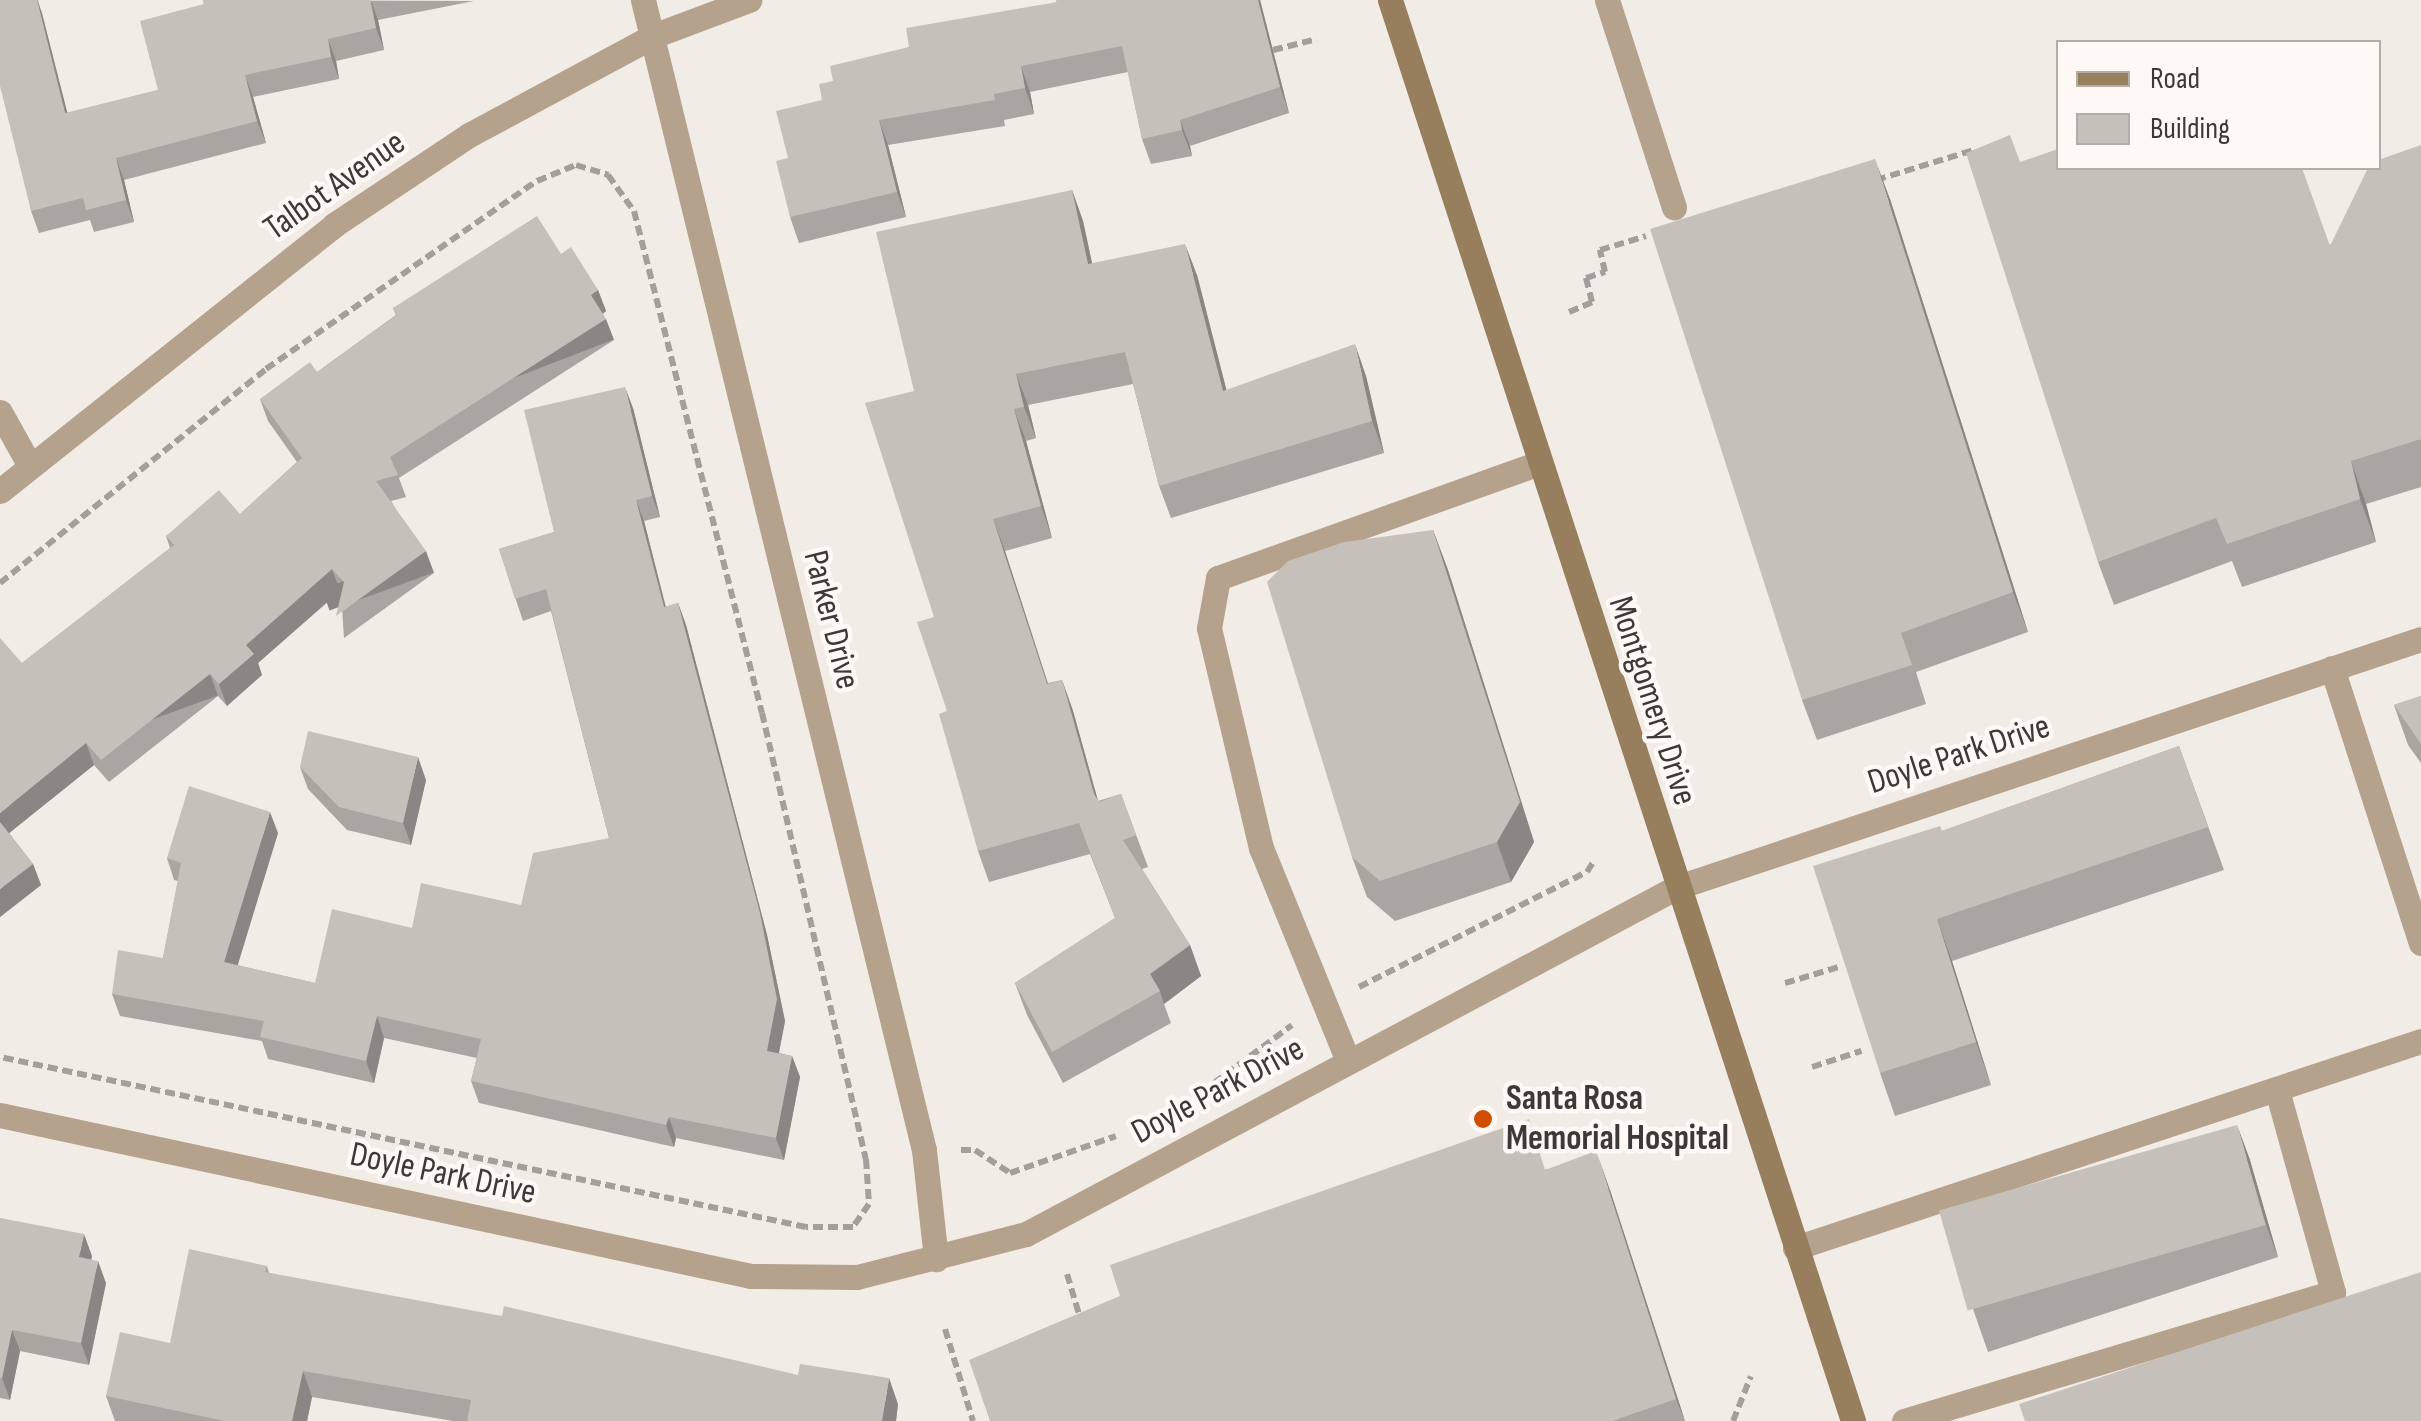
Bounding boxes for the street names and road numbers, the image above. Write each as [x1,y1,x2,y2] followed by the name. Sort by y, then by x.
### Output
[256,122,414,250] street label: Talbot Avenue
[794,546,868,694] street label: Parker Drive
[1599,592,1705,810] street label: Montgomery Drive
[1863,706,2055,804] street label: Doyle Park Drive
[1125,1028,1311,1154] street label: Doyle Park Drive
[346,1134,540,1214] street label: Doyle Park Drive

